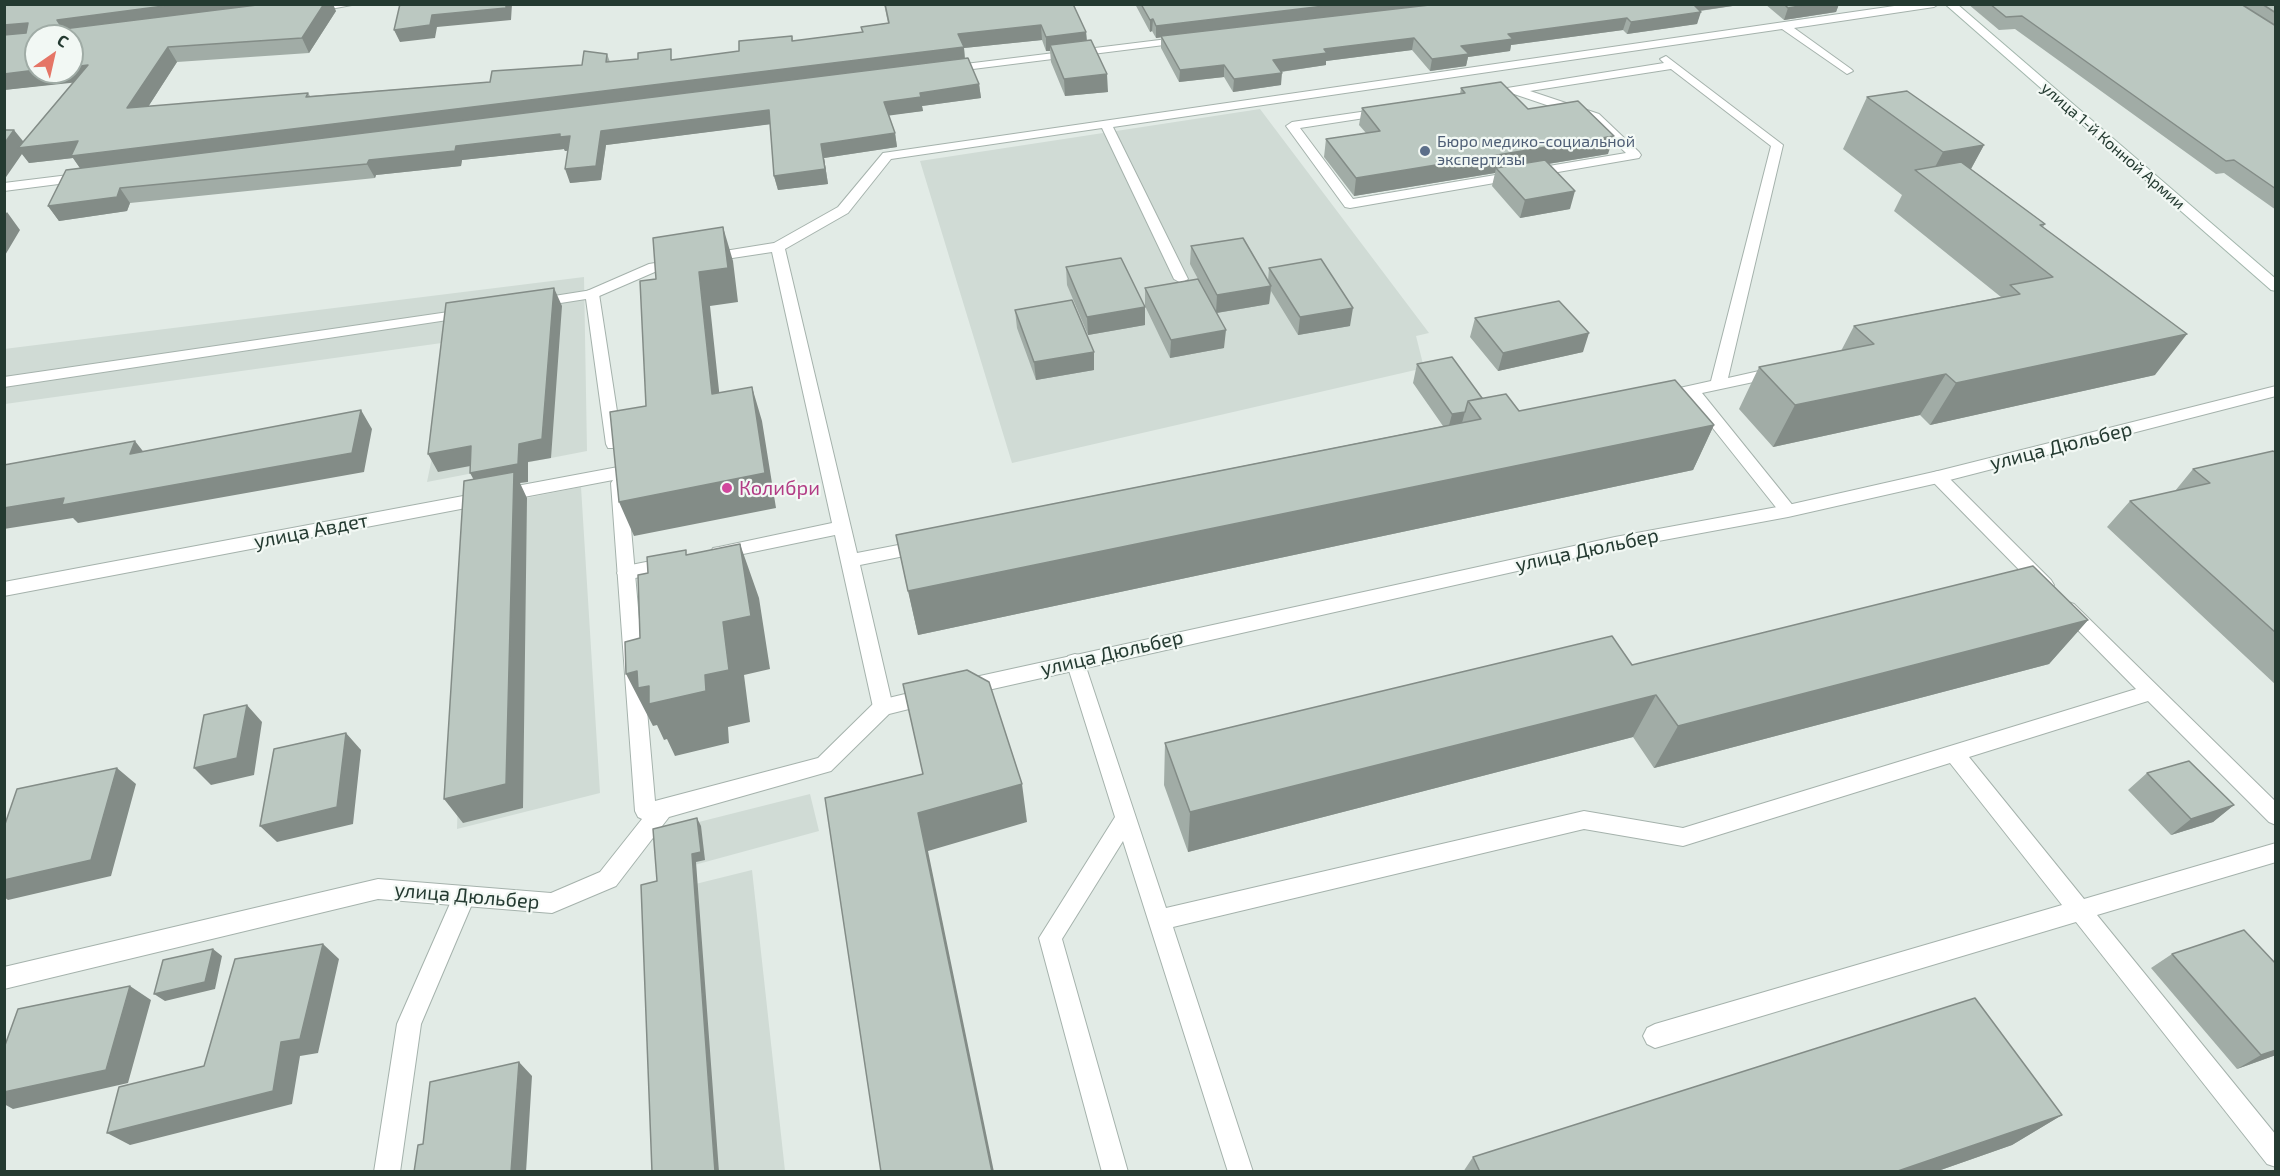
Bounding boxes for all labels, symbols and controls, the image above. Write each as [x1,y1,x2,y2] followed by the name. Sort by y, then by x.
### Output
[24,24,84,84] north arrow
[54,30,72,51] text: С
[2037,78,2189,214] street label: улица 1-й Конной Армии
[1437,132,1635,170] place label: Бюро медико-социальной экспертизы
[1418,144,1432,158] marker: Бюро медико-социальной экспертизы
[1987,417,2135,475] street label: улица Дюльбер
[739,476,820,500] place label: Колибри
[720,481,734,495] marker: Колибри
[252,508,370,554] street label: улица Авдет
[1513,523,1661,577] street label: улица Дюльбер
[1038,625,1186,681] street label: улица Дюльбер
[393,878,541,914] street label: улица Дюльбер

